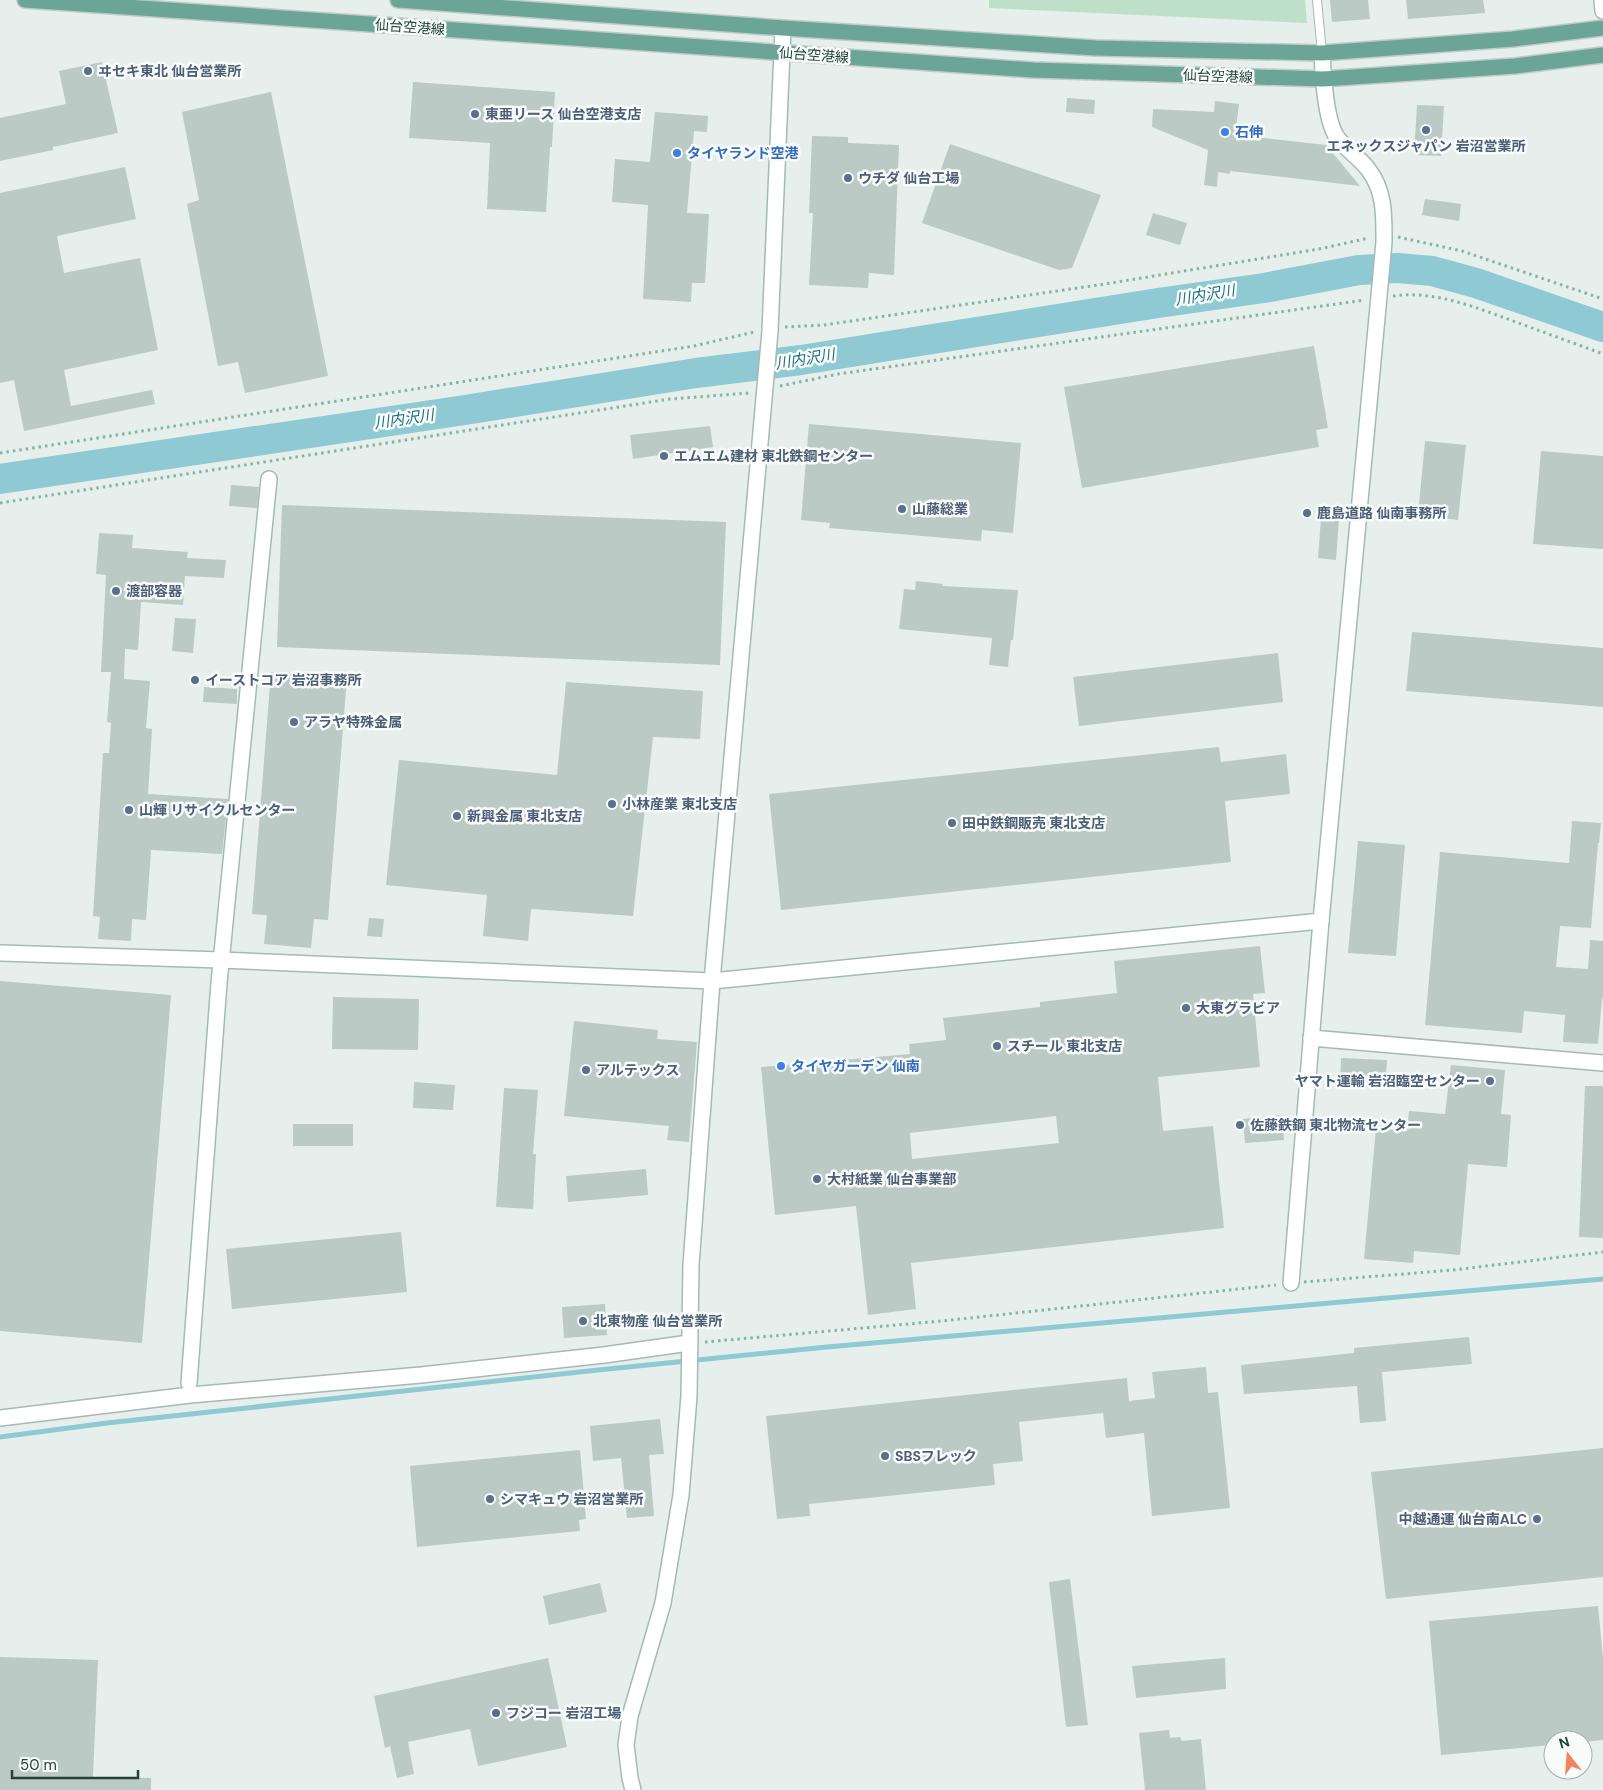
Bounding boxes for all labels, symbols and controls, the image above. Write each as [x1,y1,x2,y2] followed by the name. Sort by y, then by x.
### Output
[374,16,446,38] street label: 仙台空港線
[778,44,850,66] street label: 仙台空港線
[98,62,241,80] place label: ヰセキ東北 仙台営業所
[82,65,94,77] marker: ヰセキ東北 仙台営業所
[1183,66,1253,86] street label: 仙台空港線
[485,105,642,123] place label: 東亜リース 仙台空港支店
[469,108,481,120] marker: 東亜リース 仙台空港支店
[1235,123,1263,141] place label: 石伸
[1420,124,1432,136] marker: エネックスジャパン 岩沼営業所
[1219,126,1231,138] marker: 石伸
[1327,137,1525,155] place label: エネックスジャパン 岩沼営業所
[687,144,799,162] place label: タイヤランド空港
[671,147,683,159] marker: タイヤランド空港
[858,169,959,187] place label: ウチダ 仙台工場
[842,172,854,184] marker: ウチダ 仙台工場
[1174,280,1238,310] water label: 川内沢川
[774,344,838,374] water label: 川内沢川
[373,405,437,433] water label: 川内沢川
[674,447,873,465] place label: エムエム建材 東北鉄鋼センター
[658,450,670,462] marker: エムエム建材 東北鉄鋼センター
[912,500,968,518] place label: 山藤総業
[896,503,908,515] marker: 山藤総業
[1317,504,1446,522] place label: 鹿島道路 仙南事務所
[1301,507,1313,519] marker: 鹿島道路 仙南事務所
[126,582,183,600] place label: 渡部容器
[110,585,122,597] marker: 渡部容器
[205,671,362,689] place label: イーストコア 岩沼事務所
[189,674,201,686] marker: イーストコア 岩沼事務所
[304,713,402,731] place label: アラヤ特殊金属
[288,716,300,728] marker: アラヤ特殊金属
[622,795,737,813] place label: 小林産業 東北支店
[606,798,618,810] marker: 小林産業 東北支店
[139,801,296,819] place label: 山輝 リサイクルセンター
[123,804,135,816] marker: 山輝 リサイクルセンター
[467,807,582,825] place label: 新興金属 東北支店
[451,810,463,822] marker: 新興金属 東北支店
[962,814,1105,832] place label: 田中鉄鋼販売 東北支店
[946,817,958,829] marker: 田中鉄鋼販売 東北支店
[1196,999,1280,1017] place label: 大東グラビア
[1180,1002,1192,1014] marker: 大東グラビア
[1007,1037,1122,1055] place label: スチール 東北支店
[991,1040,1003,1052] marker: スチール 東北支店
[791,1057,920,1075] place label: タイヤガーデン 仙南
[775,1060,787,1072] marker: タイヤガーデン 仙南
[596,1061,679,1079] place label: アルテックス
[580,1064,592,1076] marker: アルテックス
[1295,1072,1480,1090] place label: ヤマト運輸 岩沼臨空センター
[1484,1075,1496,1087] marker: ヤマト運輸 岩沼臨空センター
[1250,1116,1421,1134] place label: 佐藤鉄鋼 東北物流センター
[1234,1119,1246,1131] marker: 佐藤鉄鋼 東北物流センター
[827,1170,956,1188] place label: 大村紙業 仙台事業部
[811,1173,823,1185] marker: 大村紙業 仙台事業部
[593,1312,722,1330] place label: 北東物産 仙台営業所
[577,1315,589,1327] marker: 北東物産 仙台営業所
[895,1447,977,1465] place label: SBSフレック
[879,1450,891,1462] marker: SBSフレック
[500,1490,643,1508] place label: シマキュウ 岩沼営業所
[484,1493,496,1505] marker: シマキュウ 岩沼営業所
[1399,1510,1527,1528] place label: 中越通運 仙台南ALC
[1531,1513,1543,1525] marker: 中越通運 仙台南ALC
[506,1704,621,1722] place label: フジコー 岩沼工場
[490,1707,502,1719] marker: フジコー 岩沼工場
[1543,1730,1593,1780] north arrow
[1557,1732,1572,1753] text: N
[12,1748,139,1780] scale bar
[20,1755,57,1775] text: 50 m

